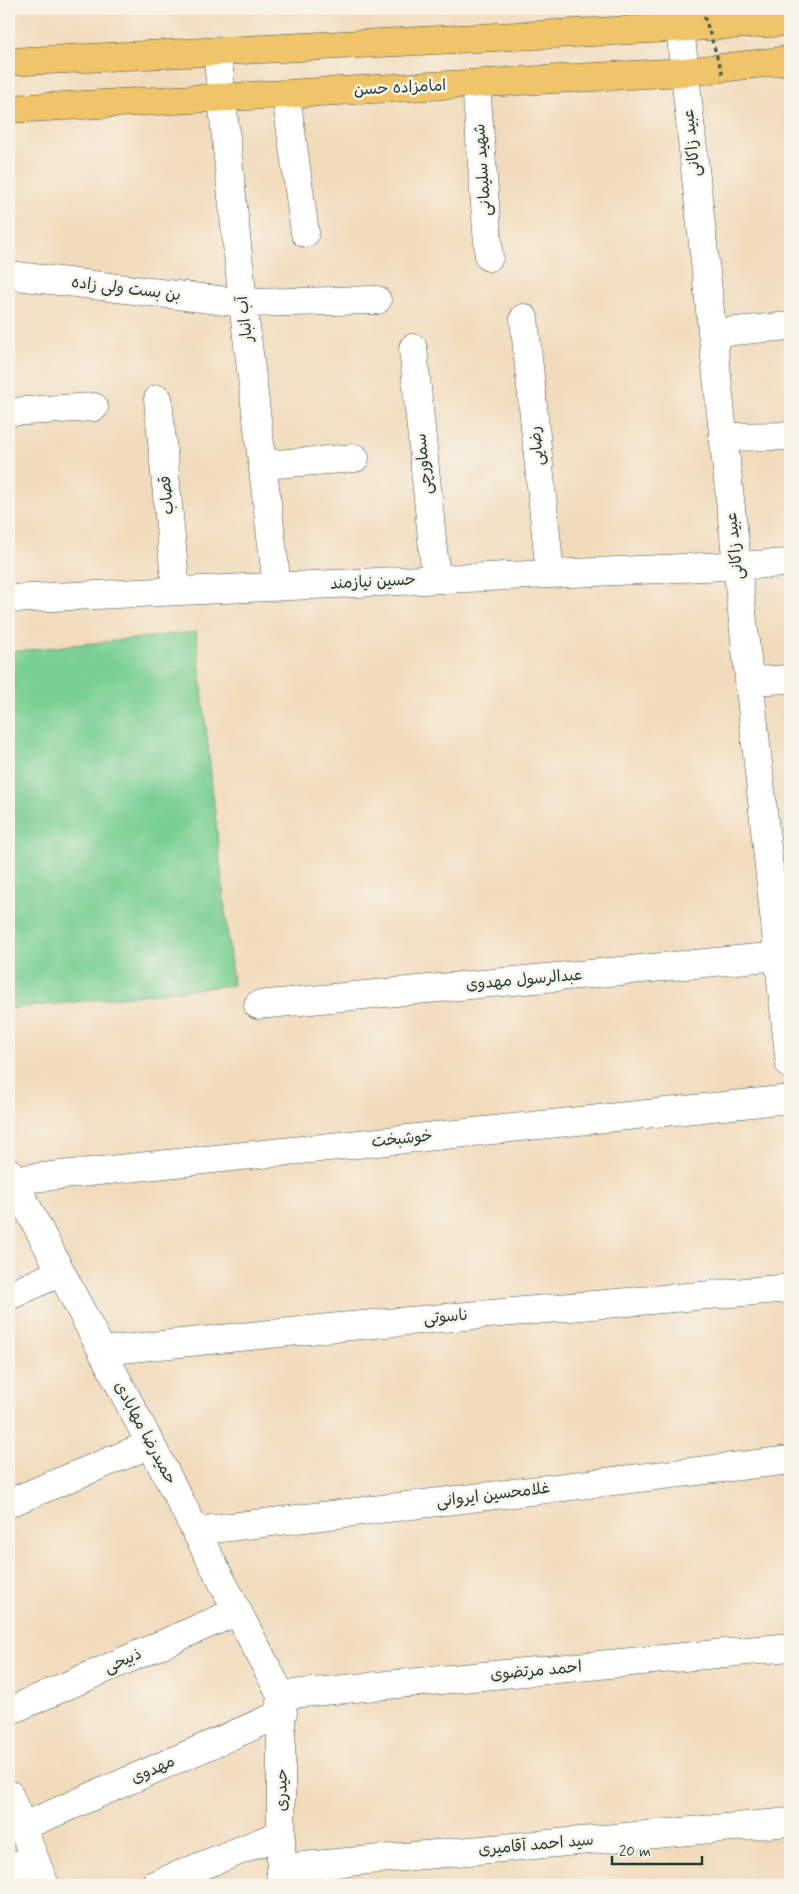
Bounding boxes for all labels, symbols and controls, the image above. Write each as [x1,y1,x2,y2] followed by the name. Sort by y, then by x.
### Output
[353,75,447,101] street label: امامزاده حسن
[678,108,706,178] street label: عبید زاکانی
[469,123,497,217] street label: شهید سلیمانی
[70,272,182,306] street label: بن بست ولی زاده
[232,294,258,344] street label: آب انبار
[524,425,550,467] street label: رضایی
[410,432,438,496] street label: سماورچی
[155,474,179,516] street label: قصاب
[721,511,749,581] street label: عبید زاکانی
[329,569,417,595] street label: حسین نیازمند
[465,964,583,996] street label: عبدالرسول مهدوی
[371,1125,433,1153] street label: خوشبخت
[423,1305,469,1329] street label: ناسوتی
[109,1378,181,1488] street label: حمیدرضا مهابادی
[435,1478,551,1512] street label: غلامحسین ایروانی
[101,1644,145,1678] street label: ذبیحی
[489,1657,583,1685] street label: احمد مرتضوی
[128,1751,178,1789] street label: مهدوی
[271,1768,293,1812] street label: حیدری
[477,1829,595,1861] street label: سید احمد آقامیری
[612,1834,702,1866] scale bar
[619,1842,651,1862] text: 20 m

